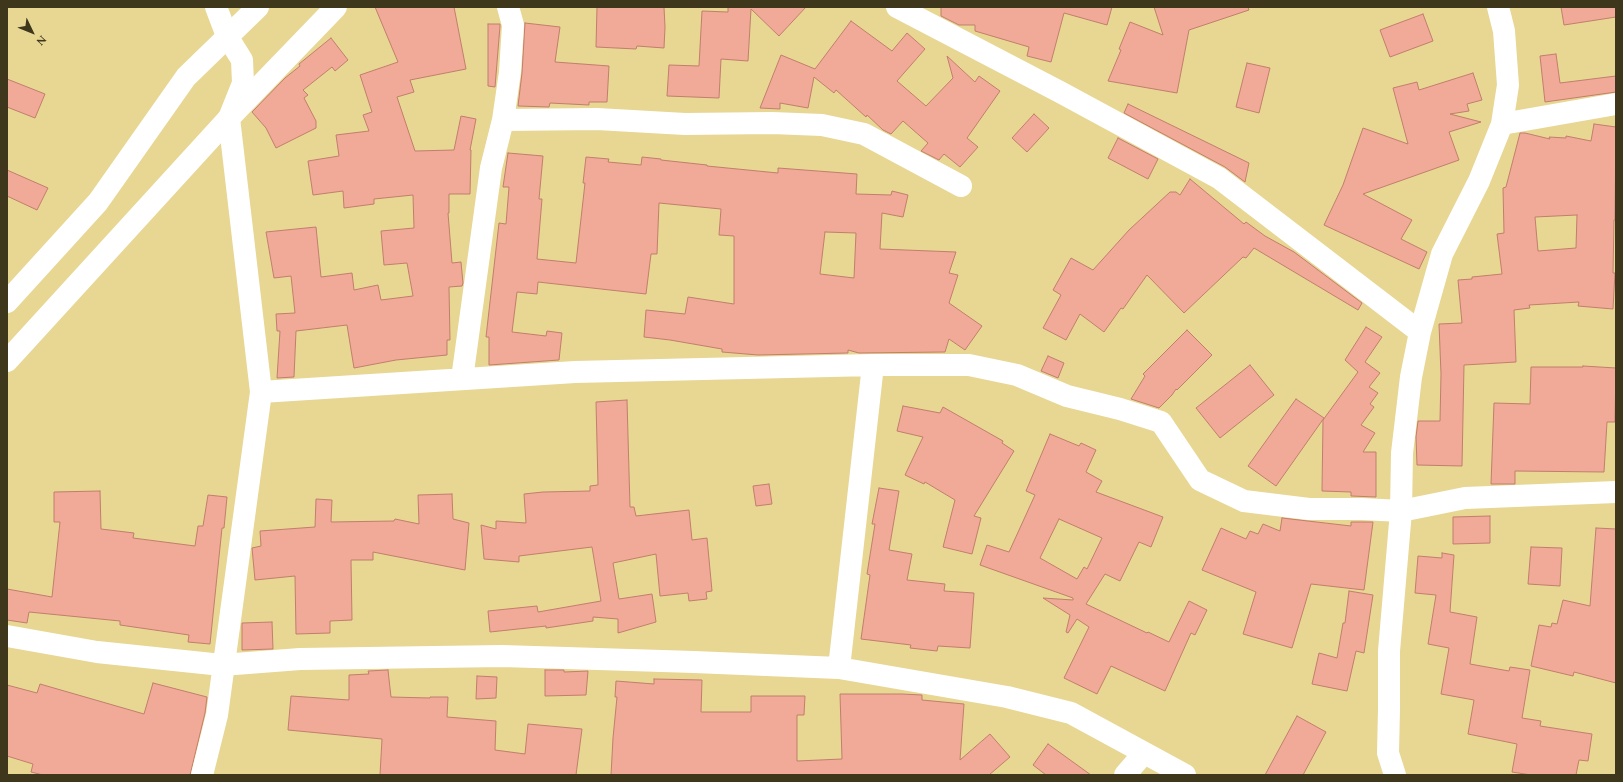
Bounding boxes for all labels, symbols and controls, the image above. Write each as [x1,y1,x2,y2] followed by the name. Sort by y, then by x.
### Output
[12,12,52,52] north arrow
[32,31,50,50] text: N

